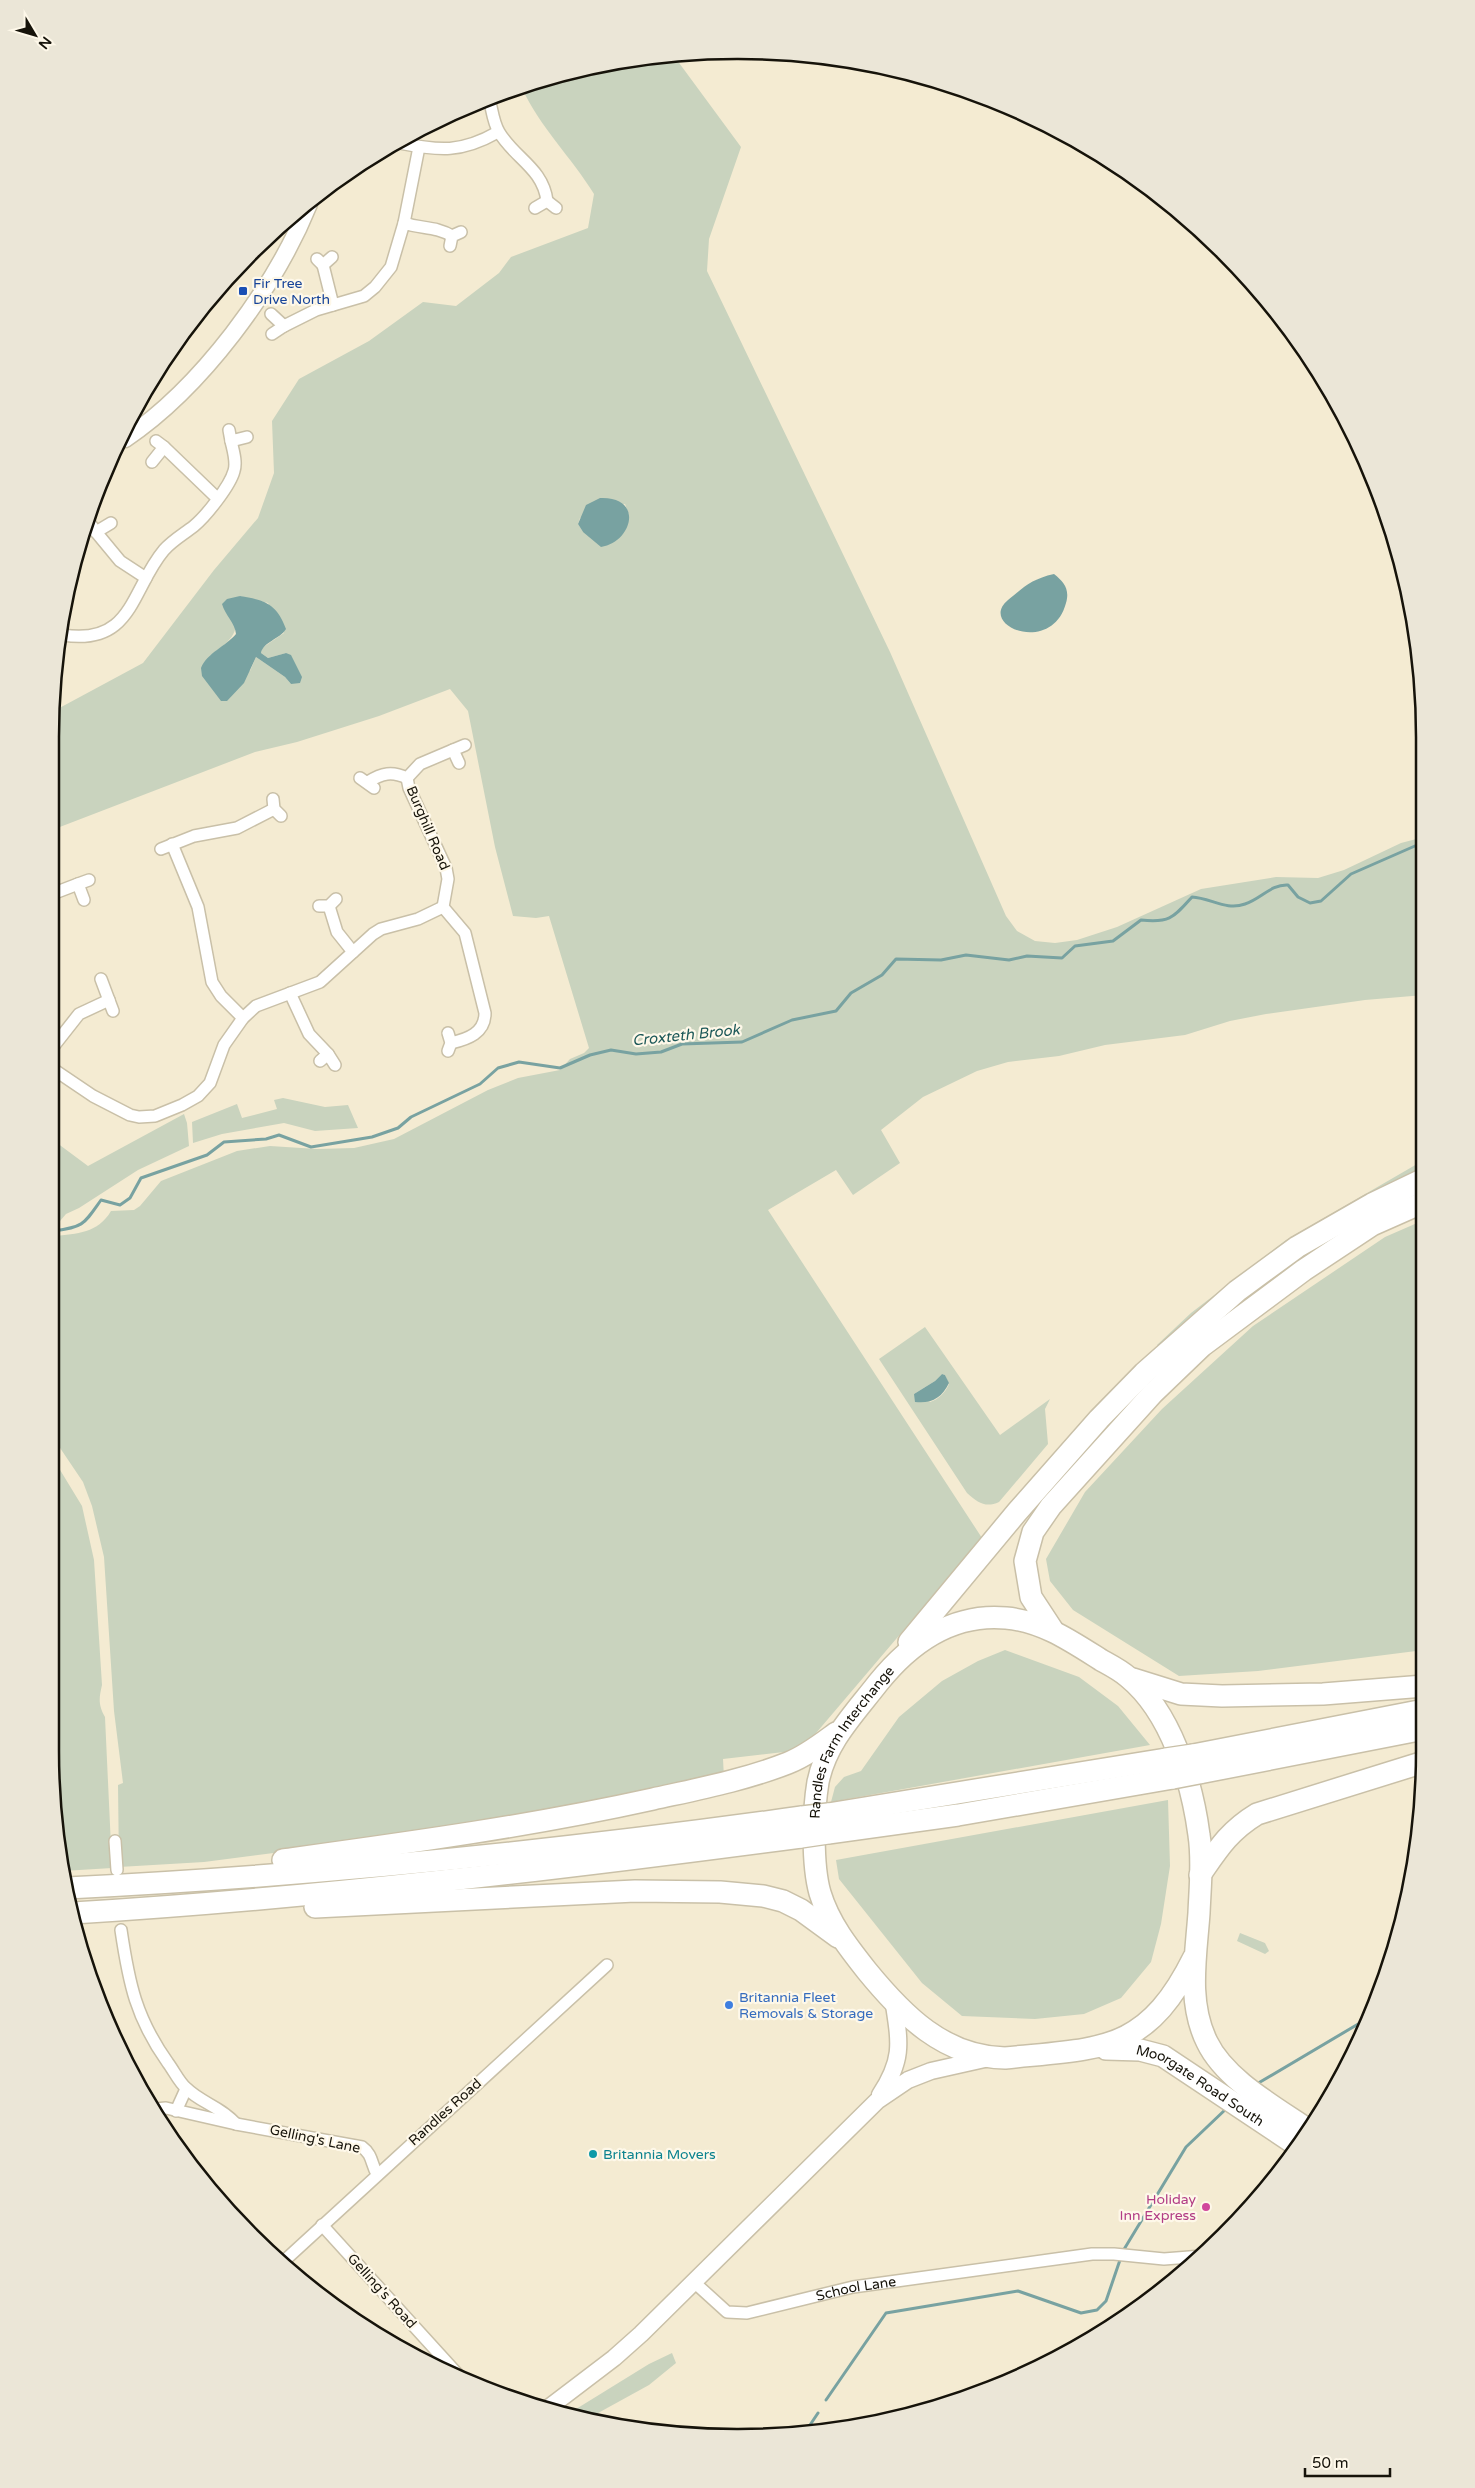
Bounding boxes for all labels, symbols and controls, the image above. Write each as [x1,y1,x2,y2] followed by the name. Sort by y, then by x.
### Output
[10,10,60,60] north arrow
[35,33,55,52] text: N
[253,275,330,308] place label: Fir Tree Drive North
[237,285,249,297] marker: Fir Tree Drive North
[403,783,453,873] street label: Burghill Road
[631,1020,742,1050] water label: Croxteth Brook
[806,1662,897,1819] street label: Randles Farm Interchange
[739,1989,873,2022] place label: Britannia Fleet Removals & Storage
[723,1999,735,2011] marker: Britannia Fleet Removals & Storage
[1134,2041,1267,2130] street label: Moorgate Road South
[405,2075,485,2149] street label: Randles Road
[268,2121,362,2157] street label: Gelling's Lane
[603,2146,716,2163] place label: Britannia Movers
[587,2148,599,2160] marker: Britannia Movers
[1120,2191,1196,2224] place label: Holiday Inn Express
[1200,2201,1212,2213] marker: Holiday Inn Express
[344,2250,420,2332] street label: Gelling's Road
[814,2273,897,2304] street label: School Lane
[1305,2446,1390,2478] scale bar
[1312,2454,1349,2472] text: 50 m

